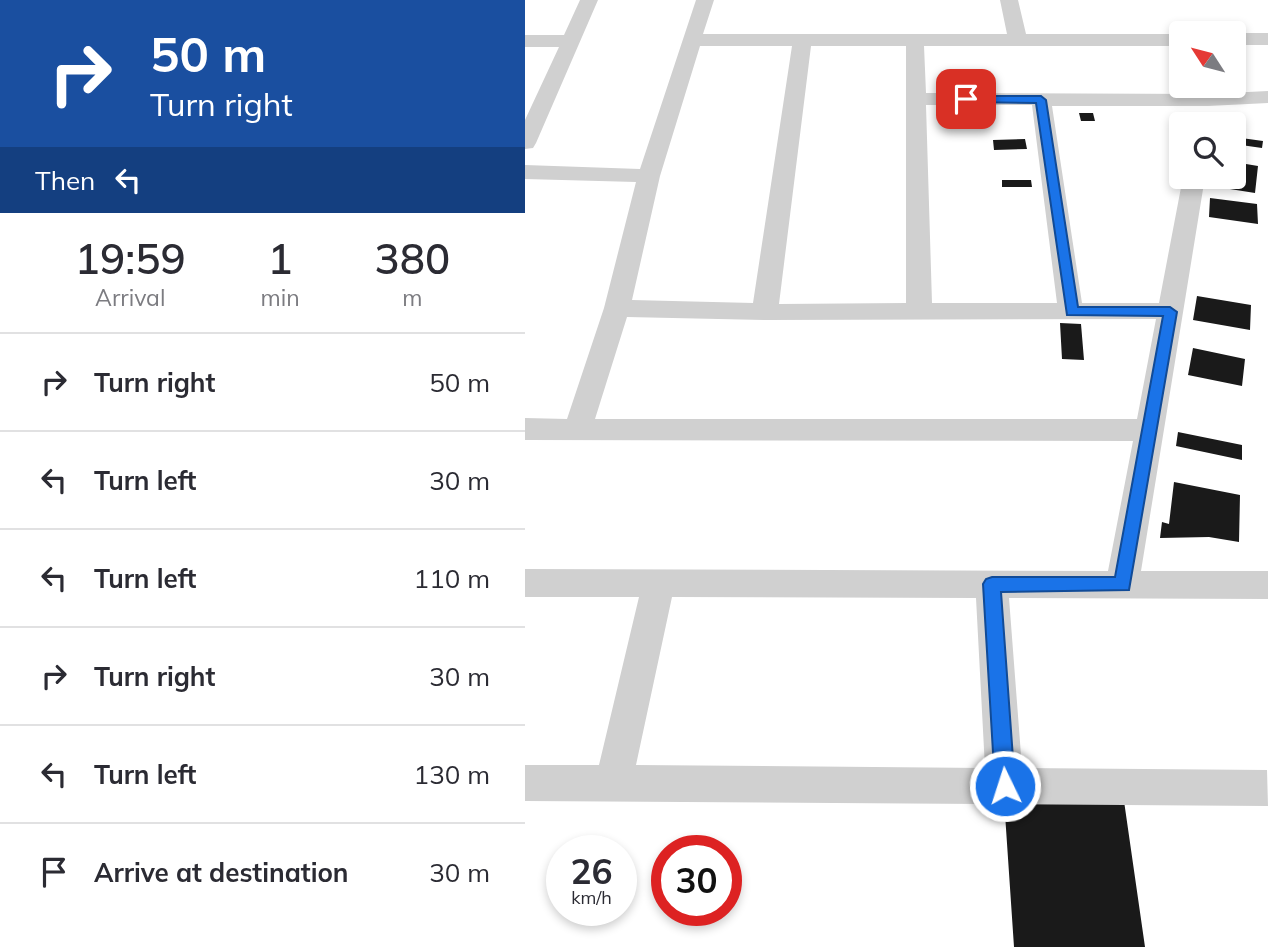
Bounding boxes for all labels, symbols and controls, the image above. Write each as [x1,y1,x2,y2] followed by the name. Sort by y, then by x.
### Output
[1169,21,1246,98] north arrow
[1169,21,1246,189] map controls
[150,23,266,84] text: 50 m
[35,28,126,119] icon: right
[936,69,996,129] pin
[947,80,985,118] icon: arrive
[150,84,293,124] text: Turn right
[1169,112,1246,189] button: search
[109,161,147,199] icon: left
[35,164,95,197] text: Then
[75,232,186,285] text: 19:59
[267,232,293,285] text: 1
[375,232,450,285] text: 380
[95,283,165,312] text: Arrival
[260,283,300,312] text: min
[402,283,422,312] text: m
[35,363,73,401] icon: right
[94,366,215,399] text: Turn right
[429,366,490,399] text: 50 m
[35,461,73,499] icon: left
[94,464,196,497] text: Turn left
[429,464,490,497] text: 30 m
[35,559,73,597] icon: left
[94,562,196,595] text: Turn left
[414,562,490,595] text: 110 m
[35,657,73,695] icon: right
[94,660,215,693] text: Turn right
[429,660,490,693] text: 30 m
[968,749,1042,823] position arrow
[35,755,73,793] icon: left
[94,758,196,791] text: Turn left
[414,758,490,791] text: 130 m
[651,835,742,926] speed limit sign: 30
[570,849,613,893] text: 26
[35,853,73,891] icon: arrive
[94,856,349,889] text: Arrive at destination
[429,856,490,889] text: 30 m
[571,886,612,909] text: km/h

